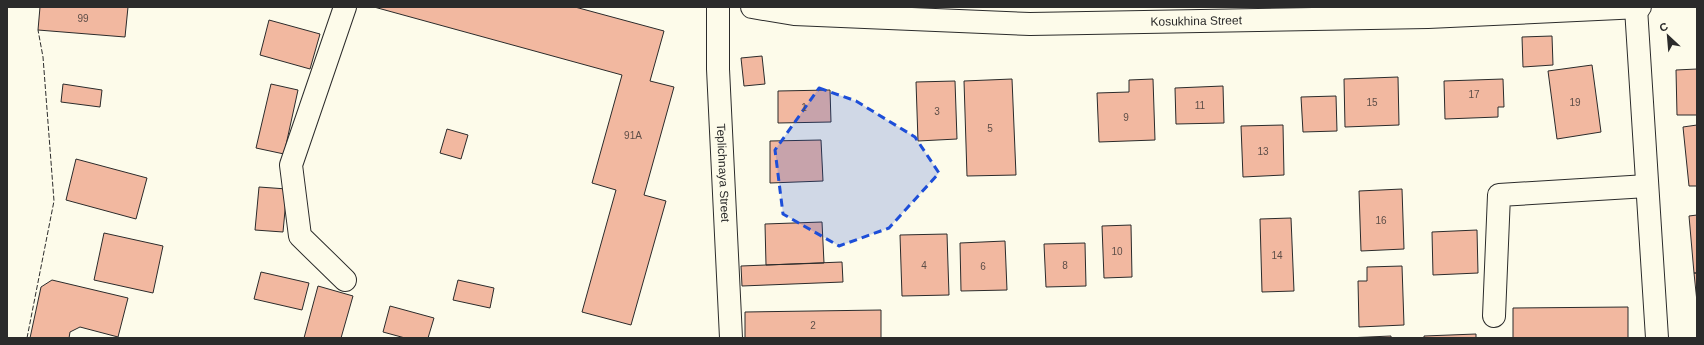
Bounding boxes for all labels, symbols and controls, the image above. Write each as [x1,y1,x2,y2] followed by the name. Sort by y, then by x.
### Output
[77,13,89,24] house number: 99
[1150,13,1243,29] street label: Kosukhina Street
[1648,16,1688,56] north arrow
[1657,20,1670,34] text: С
[1468,89,1480,100] house number: 17
[1366,97,1378,108] house number: 15
[1569,97,1581,108] house number: 19
[1195,100,1206,111] house number: 11
[801,102,807,113] house number: 1
[934,106,940,117] house number: 3
[1123,112,1129,123] house number: 9
[714,123,732,223] street label: Teplichnaya Street
[987,123,993,134] house number: 5
[624,130,642,141] house number: 91А
[1257,146,1269,157] house number: 13
[1375,215,1387,226] house number: 16
[1111,246,1123,257] house number: 10
[1271,250,1283,261] house number: 14
[921,260,927,271] house number: 4
[1062,260,1068,271] house number: 8
[980,261,986,272] house number: 6
[810,320,816,331] house number: 2

